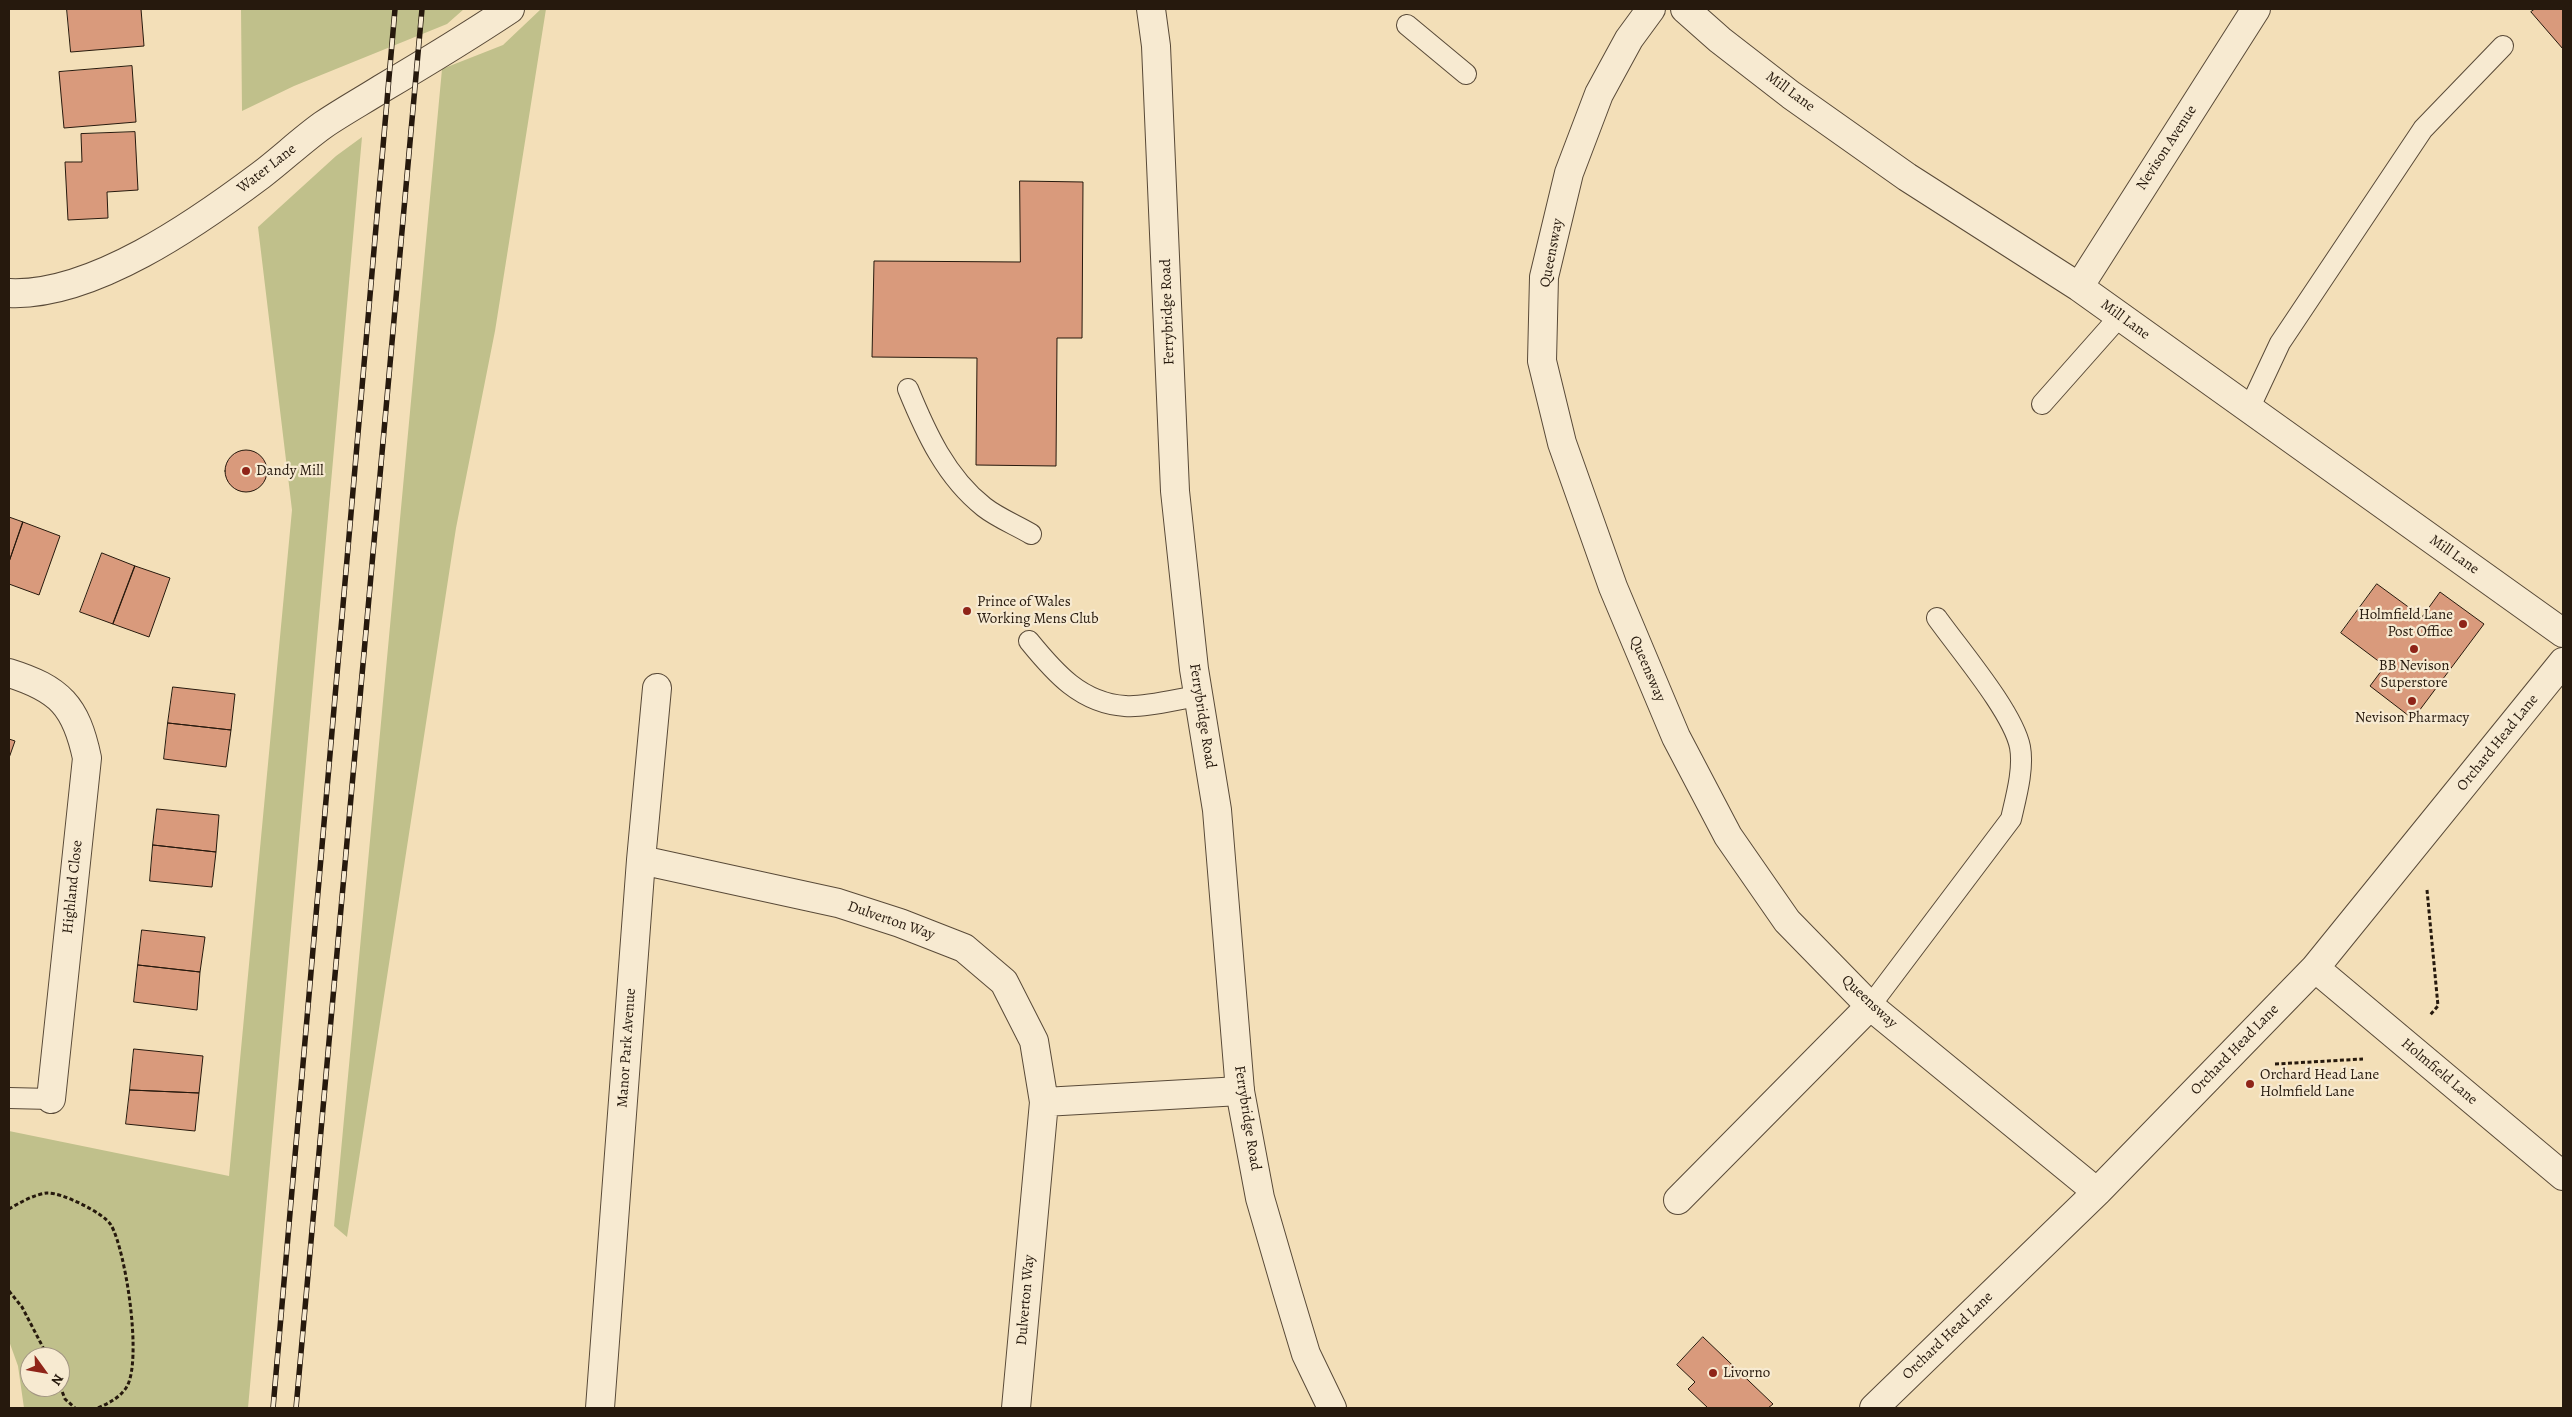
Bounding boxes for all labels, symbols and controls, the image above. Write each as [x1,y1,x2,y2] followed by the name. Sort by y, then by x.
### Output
[1762,68,1818,116] street label: Mill Lane
[2133,102,2201,194] street label: Nevison Avenue
[234,140,300,198] street label: Water Lane
[1536,217,1568,289] street label: Queensway
[1157,259,1179,365] street label: Ferrybridge Road
[2097,296,2153,344] street label: Mill Lane
[256,462,324,480] place label: Dandy Mill
[240,465,252,477] marker: Dandy Mill
[2426,531,2482,579] street label: Mill Lane
[977,593,1099,628] place label: Prince of Wales Working Mens Club
[961,605,973,617] marker: Prince of Wales Working Mens Club
[2359,606,2453,641] place label: Holmfield Lane Post Office
[2457,618,2469,630] marker: Holmfield Lane Post Office
[1625,633,1669,705] street label: Queensway
[2408,643,2420,655] marker: BB Nevison Superstore
[2379,657,2449,692] place label: BB Nevison Superstore
[1185,662,1219,770] street label: Ferrybridge Road
[2453,691,2543,795] street label: Orchard Head Lane
[2406,695,2418,707] marker: Nevison Pharmacy
[2355,709,2469,727] place label: Nevison Pharmacy
[59,839,87,935] street label: Highland Close
[845,898,937,944] street label: Dulverton Way
[1837,972,1901,1032] street label: Queensway
[614,988,640,1108] street label: Manor Park Avenue
[2187,1001,2283,1099] street label: Orchard Head Lane
[2397,1035,2481,1109] street label: Holmfield Lane
[1230,1064,1264,1172] street label: Ferrybridge Road
[2260,1066,2379,1101] place label: Orchard Head Lane Holmfield Lane
[2244,1078,2256,1090] marker: Orchard Head Lane Holmfield Lane
[1013,1254,1039,1346] street label: Dulverton Way
[1899,1288,1997,1384] street label: Orchard Head Lane
[20,1347,70,1397] north arrow
[1723,1364,1770,1382] place label: Livorno
[1707,1367,1719,1379] marker: Livorno
[47,1370,68,1389] text: N

